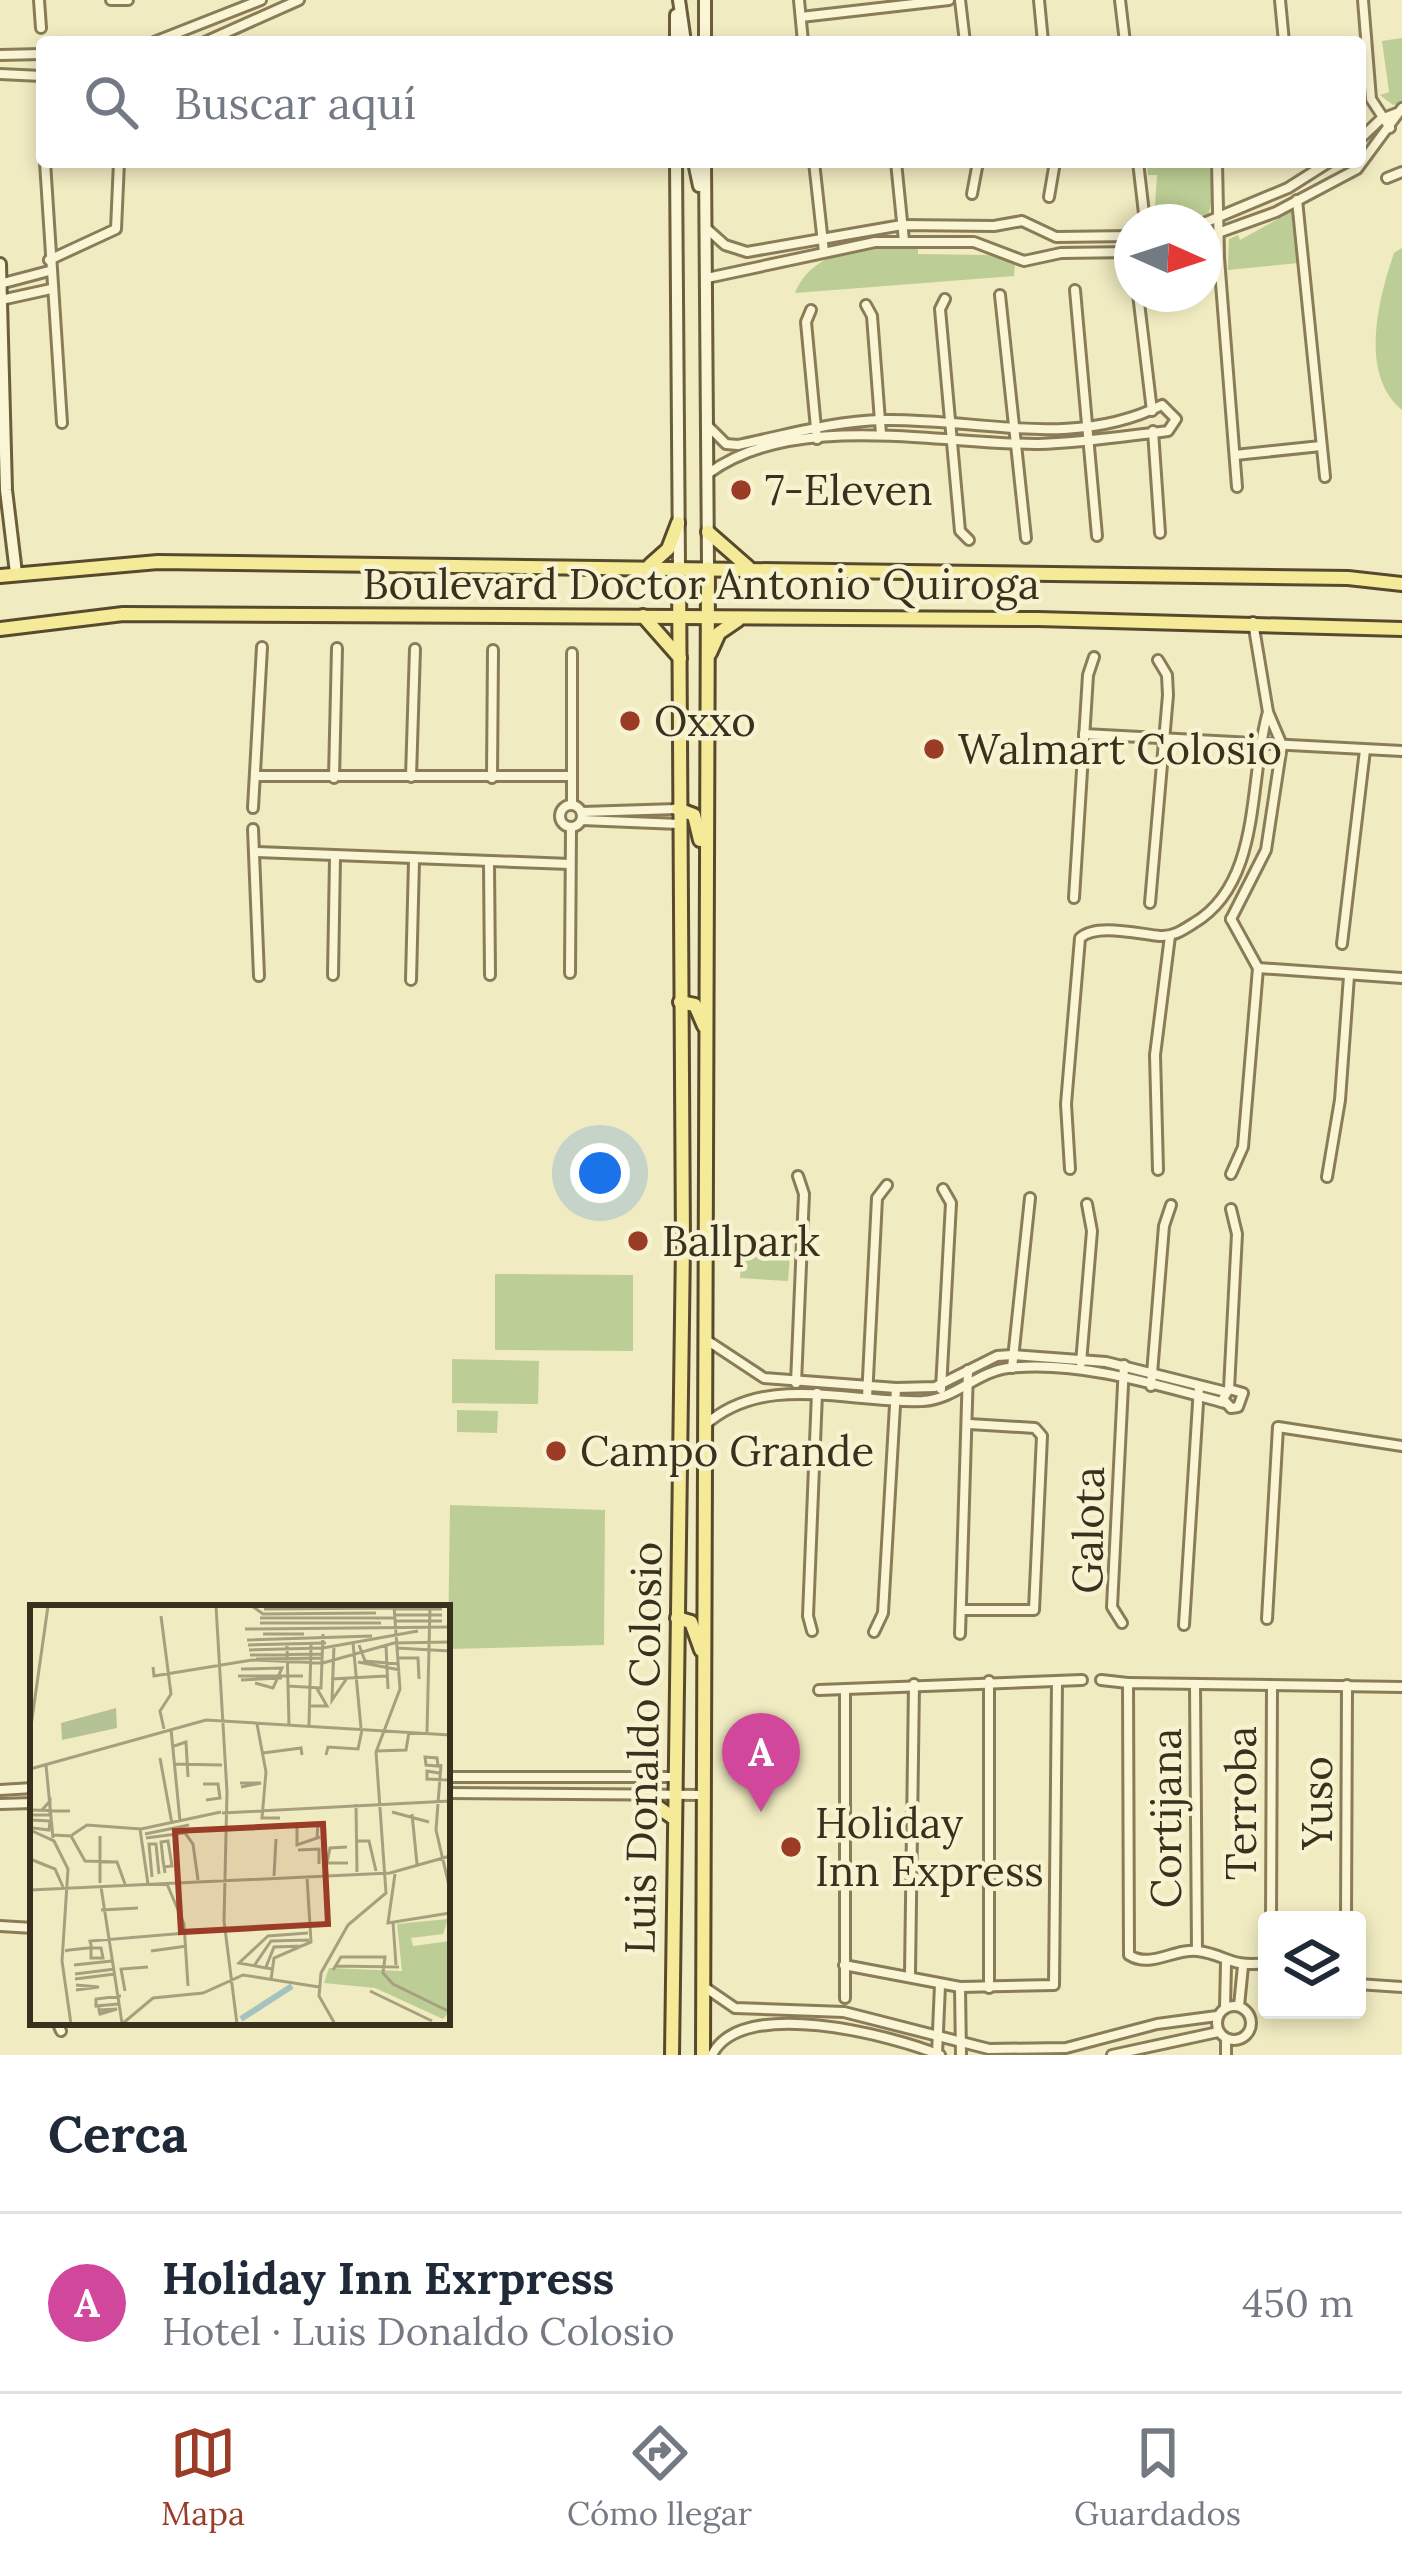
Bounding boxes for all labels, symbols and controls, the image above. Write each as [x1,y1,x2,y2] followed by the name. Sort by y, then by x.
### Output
[36,36,1366,168] search box
[78,69,144,135] icon: search
[174,74,416,131] text: Buscar aquí
[1114,204,1222,312] north arrow
[765,463,933,517] place label: 7-Eleven
[728,477,754,503] marker: 7-Eleven
[362,557,1040,611] street label: Boulevard Doctor Antonio Quiroga
[654,694,756,748] place label: Oxxo
[617,708,643,734] marker: Oxxo
[958,722,1282,776] place label: Walmart Colosio
[921,736,947,762] marker: Walmart Colosio
[570,1143,630,1203] your location
[662,1214,820,1268] place label: Ballpark
[625,1228,651,1254] marker: Ballpark
[580,1424,874,1478] place label: Campo Grande
[543,1438,569,1464] marker: Campo Grande
[1060,1466,1116,1594] street label: Galota
[612,1541,674,1955] street label: Luis Donaldo Colosio
[30,1605,450,2025] inset map
[722,1713,800,1812] pin: A
[1214,1726,1268,1880] street label: Terroba
[1139,1728,1193,1908] street label: Cortijana
[1290,1756,1344,1851] street label: Yuso
[815,1796,1044,1898] place label: Holiday Inn Express
[778,1834,804,1860] marker: Holiday Inn Express
[1258,1911,1366,2019] map controls
[1258,1911,1366,2019] button: layers
[48,2101,188,2166] text: Cerca
[162,2249,614,2306] text: Holiday Inn Exrpress
[74,2278,100,2328] text: A
[1242,2278,1354,2328] text: 450 m
[162,2306,675,2356] text: Hotel · Luis Donaldo Colosio
[161,2420,245,2534] tab: Mapa
[567,2420,752,2534] tab: Cómo llegar
[1074,2420,1241,2534] tab: Guardados

